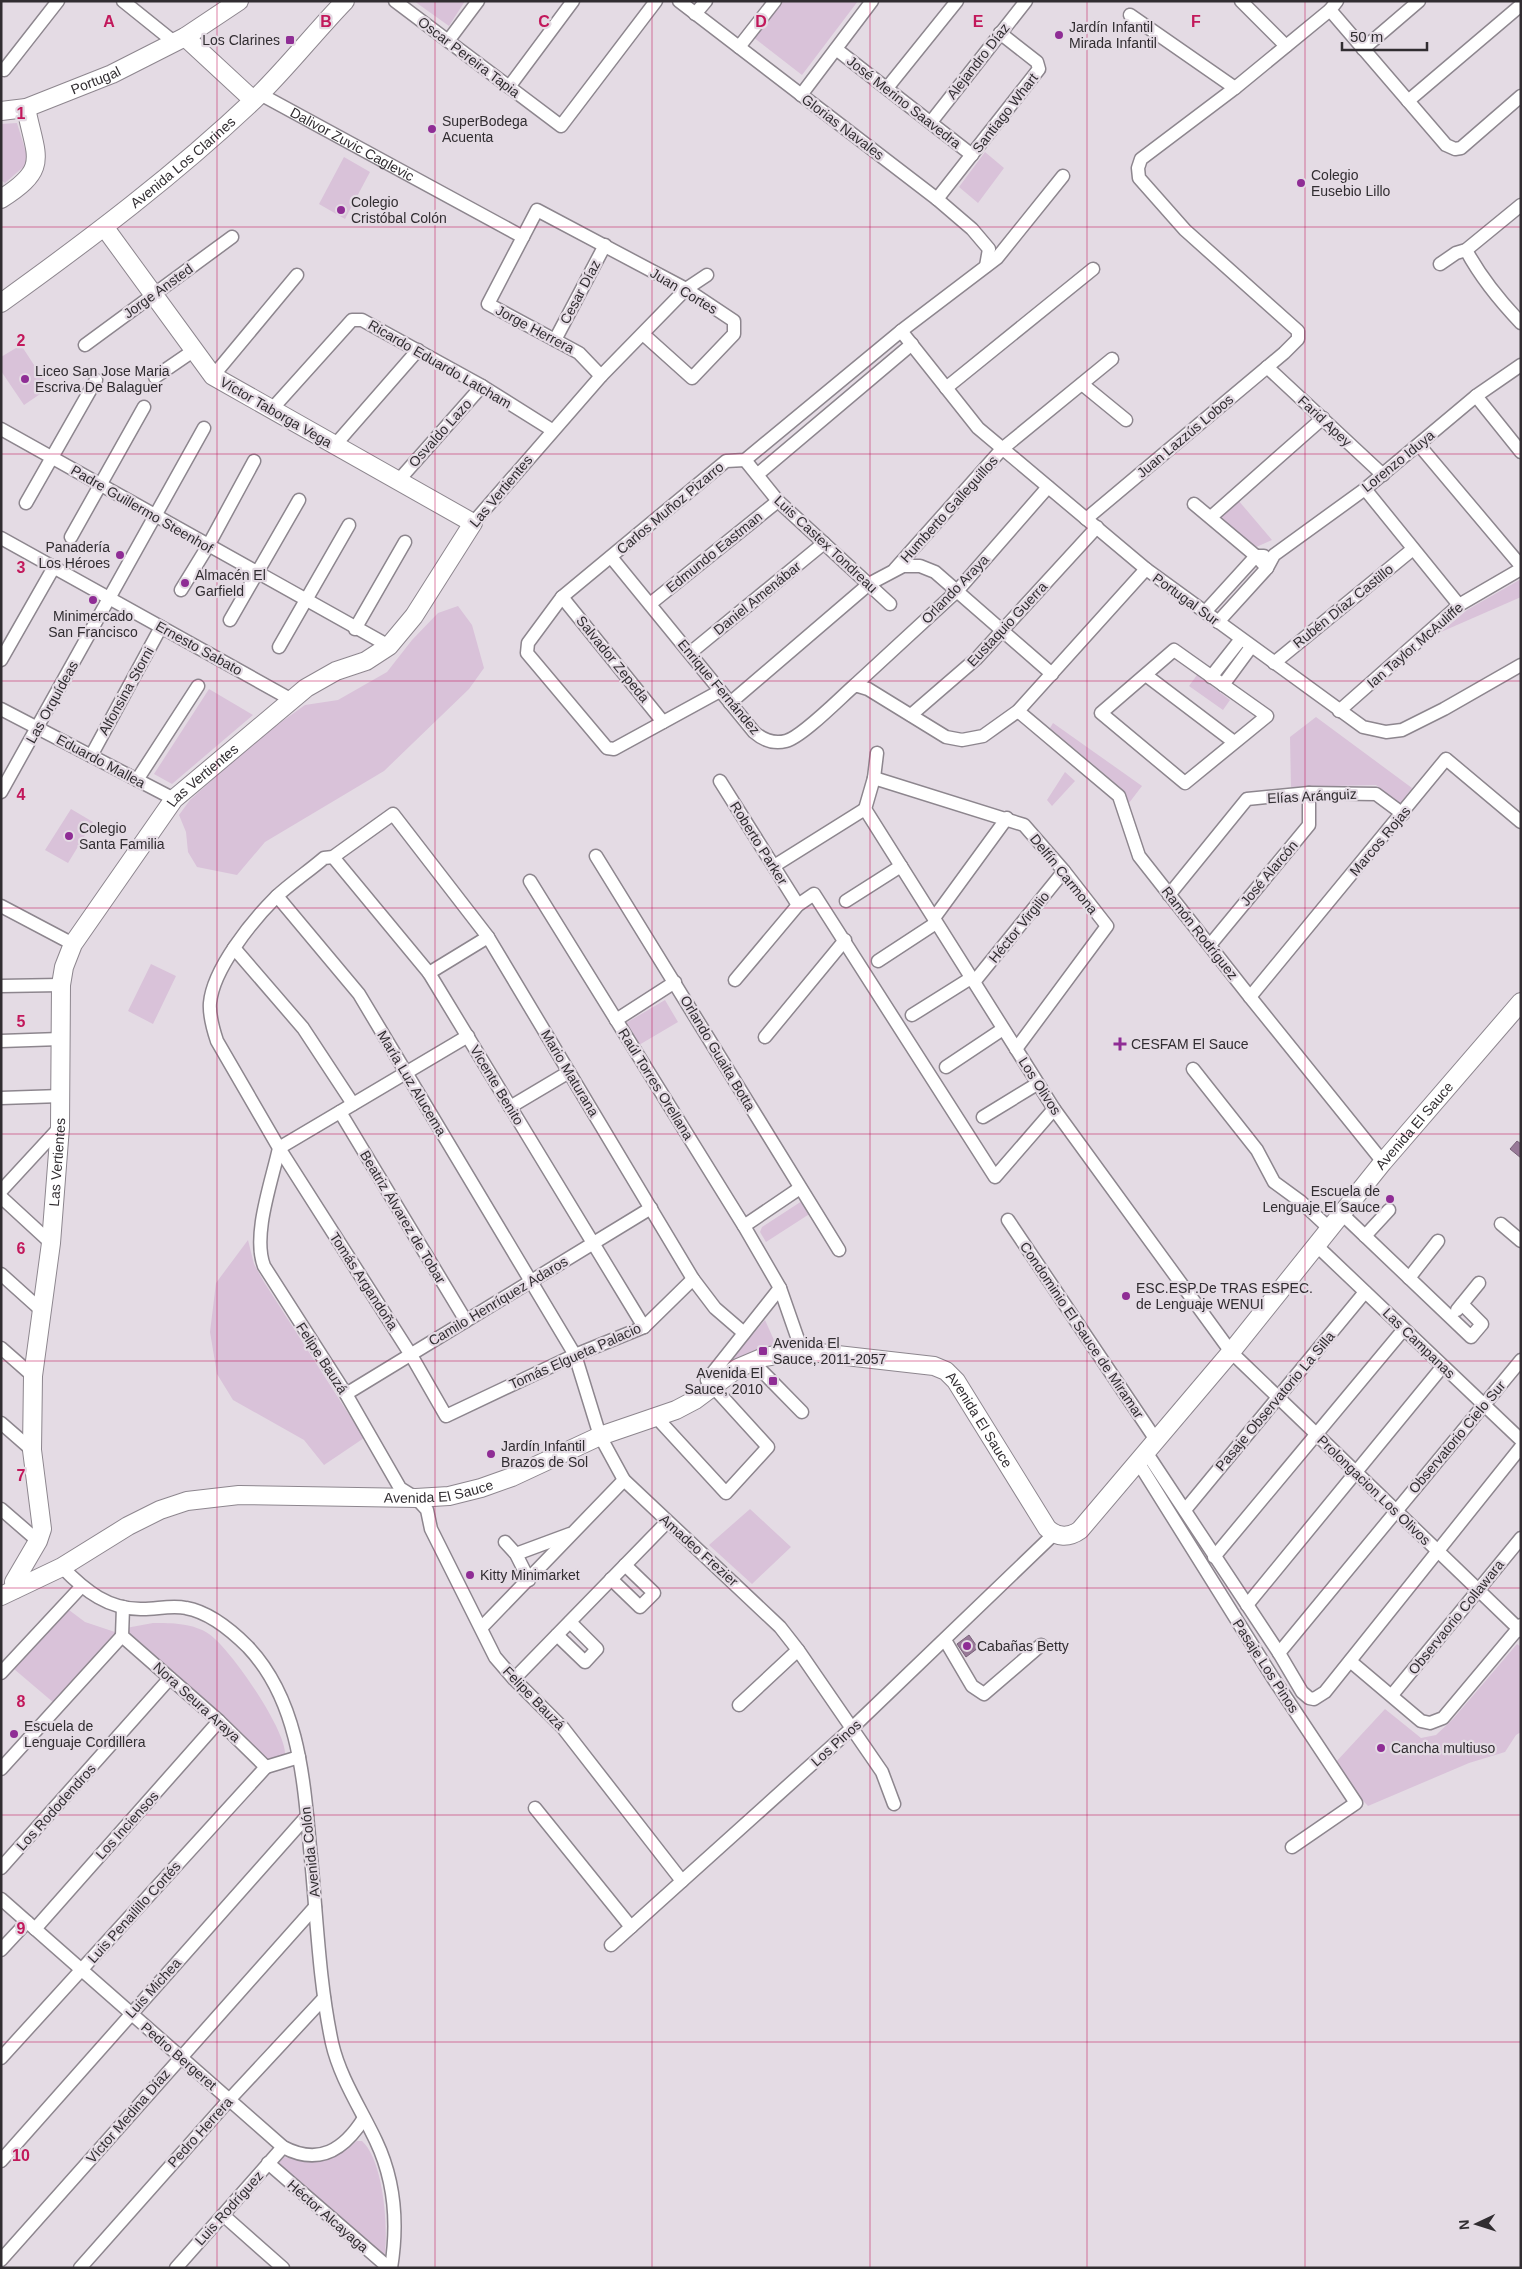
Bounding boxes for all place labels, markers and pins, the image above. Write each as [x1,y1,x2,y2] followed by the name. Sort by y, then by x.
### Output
[1069,19,1157,51] place label: Jardín Infantil Mirada Infantil
[1053,29,1065,41] marker: Jardín Infantil Mirada Infantil
[202,32,280,48] place label: Los Clarines
[284,34,296,46] marker: Los Clarines
[442,113,528,145] place label: SuperBodega Acuenta
[426,123,438,135] marker: SuperBodega Acuenta
[1311,167,1391,199] place label: Colegio Eusebio Lillo
[1295,177,1307,189] marker: Colegio Eusebio Lillo
[351,194,447,226] place label: Colegio Cristóbal Colón
[335,204,347,216] marker: Colegio Cristóbal Colón
[35,363,170,395] place label: Liceo San Jose Maria Escriva De Balaguer
[19,373,31,385] marker: Liceo San Jose Maria Escriva De Balaguer
[38,539,110,571] place label: Panadería Los Héroes
[114,549,126,561] marker: Panadería Los Héroes
[195,567,266,599] place label: Almacén El Garfield
[179,577,191,589] marker: Almacén El Garfield
[87,594,99,606] marker: Minimercado San Francisco
[48,608,138,640] place label: Minimercado San Francisco
[79,820,165,852] place label: Colegio Santa Familia
[63,830,75,842] marker: Colegio Santa Familia
[1131,1036,1249,1052] place label: CESFAM El Sauce
[1113,1037,1127,1051] marker: CESFAM El Sauce
[1262,1183,1380,1215] place label: Escuela de Lenguaje El Sauce
[1384,1193,1396,1205] marker: Escuela de Lenguaje El Sauce
[1136,1280,1313,1312] place label: ESC.ESP.De TRAS ESPEC. de Lenguaje WENUI
[1120,1290,1132,1302] marker: ESC.ESP.De TRAS ESPEC. de Lenguaje WENUI
[773,1335,887,1367] place label: Avenida El Sauce, 2011-2057
[757,1345,769,1357] marker: Avenida El Sauce, 2011-2057
[684,1365,763,1397] place label: Avenida El Sauce, 2010
[767,1375,779,1387] marker: Avenida El Sauce, 2010
[501,1438,588,1470] place label: Jardín Infantil Brazos de Sol
[485,1448,497,1460] marker: Jardín Infantil Brazos de Sol
[480,1567,580,1583] place label: Kitty Minimarket
[464,1569,476,1581] marker: Kitty Minimarket
[977,1638,1069,1654] place label: Cabañas Betty
[961,1640,973,1652] marker: Cabañas Betty
[24,1718,146,1750] place label: Escuela de Lenguaje Cordillera
[8,1728,20,1740] marker: Escuela de Lenguaje Cordillera
[1391,1740,1495,1756] place label: Cancha multiuso
[1375,1742,1387,1754] marker: Cancha multiuso

